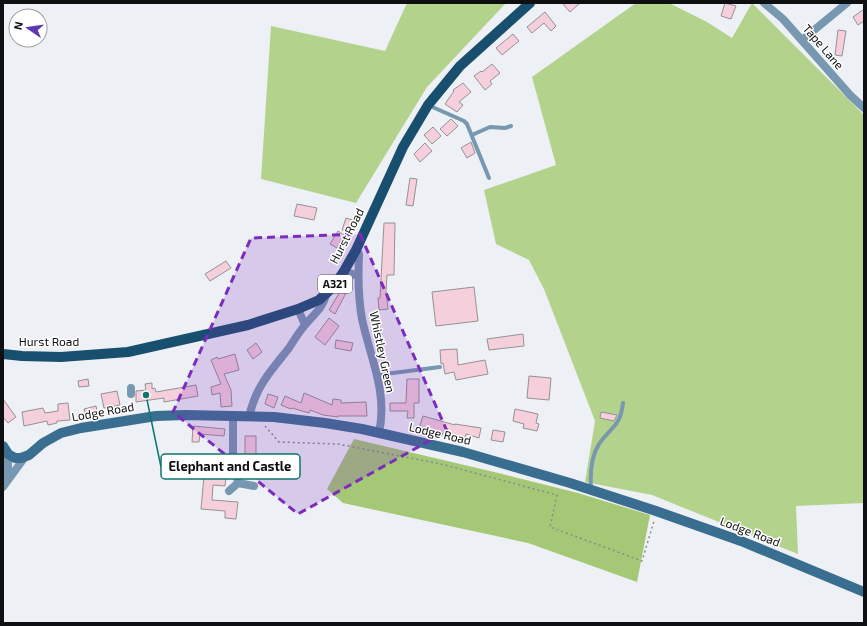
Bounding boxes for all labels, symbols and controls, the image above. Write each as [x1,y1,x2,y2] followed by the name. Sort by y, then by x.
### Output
[8,8,48,48] north arrow
[11,20,25,31] text: N
[801,21,847,72] street label: Tape Lane
[326,205,366,266] street label: Hurst Road
[318,275,352,293] road number: A321
[368,310,398,394] street label: Whistley Green
[19,334,79,348] street label: Hurst Road
[70,399,135,423] street label: Lodge Road
[408,419,473,447] street label: Lodge Road
[161,454,300,479] callout: Elephant and Castle
[169,458,291,474] text: Elephant and Castle
[718,513,782,549] street label: Lodge Road

